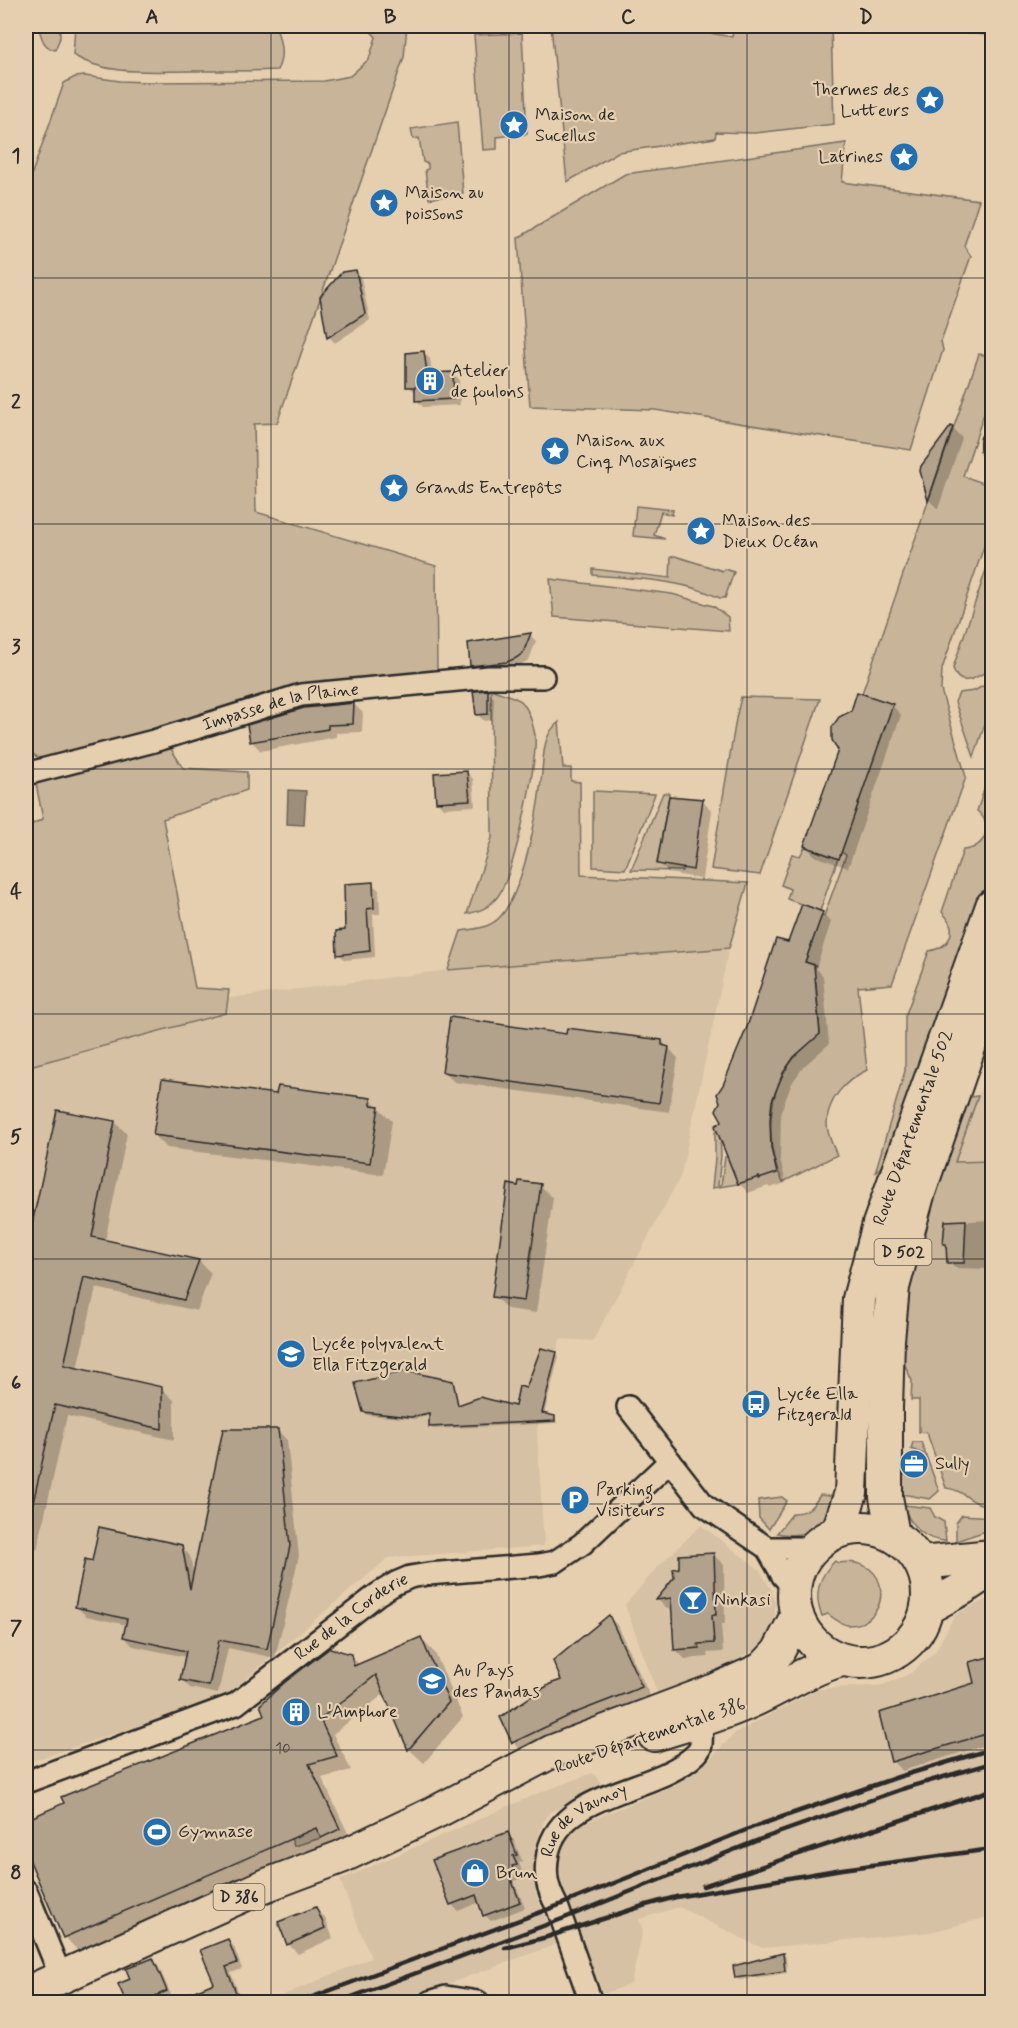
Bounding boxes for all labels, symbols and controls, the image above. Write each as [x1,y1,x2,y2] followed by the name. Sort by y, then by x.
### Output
[145,4,159,31] text: A
[384,4,397,31] text: B
[621,4,636,31] text: C
[859,4,873,31] text: D
[812,78,909,123] place label: Thermes des Lutteurs
[914,84,946,116] place icon: Thermes des Lutteurs
[535,103,615,148] place label: Maison de Sucellus
[498,109,530,141] place icon: Maison de Sucellus
[888,141,920,173] place icon: Latrines
[12,143,20,170] text: 1
[818,145,883,169] place label: Latrines
[405,181,484,226] place label: Maison au poissons
[368,187,400,219] place icon: Maison au poissons
[451,359,524,406] place label: Atelier de foulons
[414,365,446,397] building icon: Atelier de foulons
[11,389,21,416] text: 2
[576,429,697,474] place label: Maison aux Cinq Mosaïques
[539,435,571,467] place icon: Maison aux Cinq Mosaïques
[378,472,410,504] place icon: Grands Entrepôts
[415,476,562,500] place label: Grands Entrepôts
[722,509,818,554] place label: Maison des Dieux Océan
[685,515,717,547] place icon: Maison des Dieux Océan
[11,634,21,661] text: 3
[200,678,360,737] street label: Impasse de la Plaine
[10,879,22,906] text: 4
[867,1027,959,1229] street label: Route Départementale 502
[10,1124,22,1151] text: 5
[874,1239,932,1265] road number: D 502
[312,1332,445,1378] place label: Lycée polyvalent Ella Fitzgerald
[275,1338,307,1370] school or university icon: Lycée polyvalent Ella Fitzgerald
[11,1370,21,1397] text: 6
[777,1382,858,1427] place label: Lycée Ella Fitzgerald
[740,1388,772,1420] bus stop icon: Lycée Ella Fitzgerald
[898,1448,930,1480] office icon: Sully
[935,1452,970,1476] place label: Sully
[596,1478,665,1523] place label: Parking Visiteurs
[559,1484,591,1516] parking icon: Parking Visiteurs
[289,1567,412,1666] street label: Rue de la Corderie
[677,1584,709,1616] bar icon: Ninkasi
[714,1588,771,1612] place label: Ninkasi
[10,1615,22,1642] text: 7
[453,1659,540,1704] place label: Au Pays des Pandas
[416,1665,448,1697] school or university icon: Au Pays des Pandas
[551,1692,749,1780] street label: Route Départementale 386
[280,1696,312,1728] building icon: L'Amphore
[317,1700,398,1724] place label: L'Amphore
[275,1739,291,1759] house number: 10
[535,1778,630,1859] street label: Rue de Vaunoy
[141,1816,173,1848] sports icon: Gymnase
[178,1820,253,1844] place label: Gymnase
[459,1857,491,1889] shop icon: Brun
[10,1860,22,1887] text: 8
[496,1861,537,1885] place label: Brun
[214,1884,264,1910] road number: D 386

